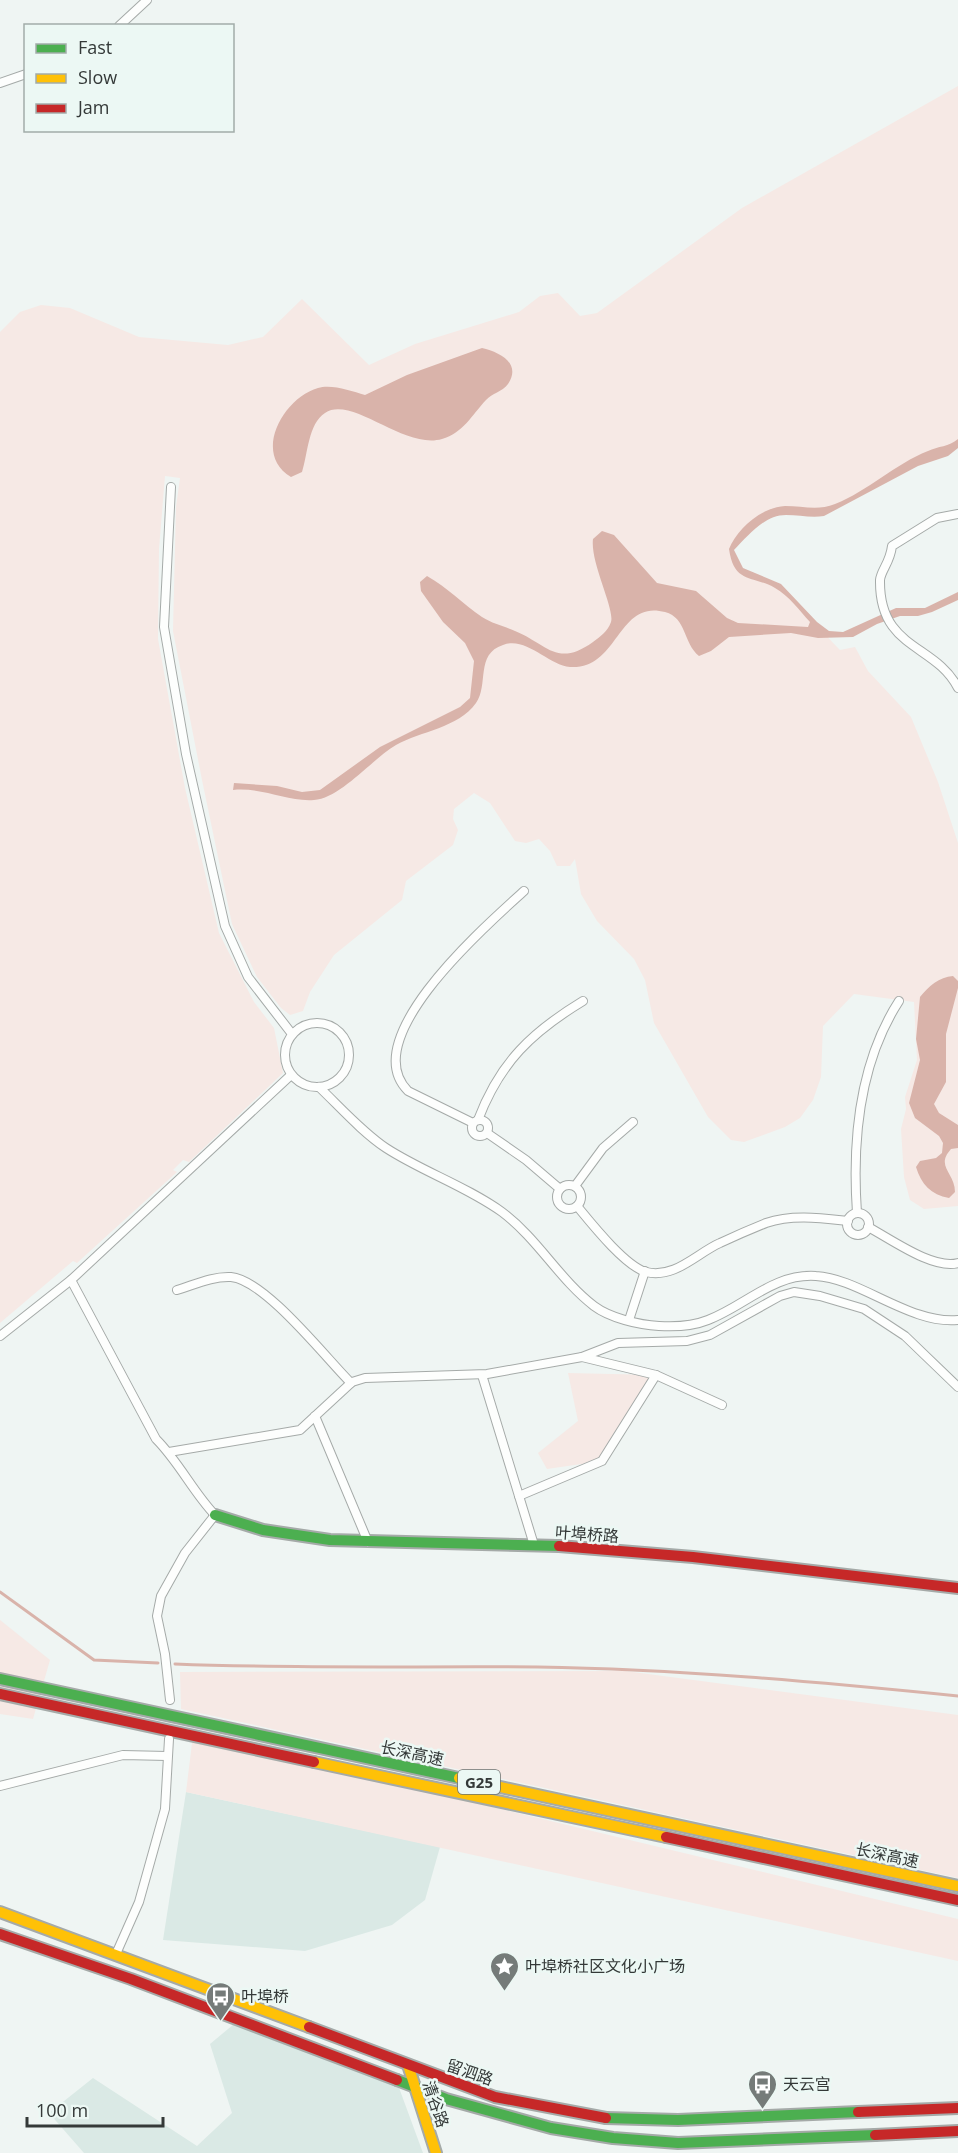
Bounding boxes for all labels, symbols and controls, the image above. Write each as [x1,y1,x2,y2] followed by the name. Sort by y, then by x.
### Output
[24,24,234,132] legend
[78,35,112,59] text: Fast
[78,65,117,89] text: Slow
[76,95,110,119] text: Jam
[554,1521,620,1547] street label: 叶埠桥路
[378,1736,446,1770] street label: 长深高速
[458,1770,500,1794] road number: G25
[853,1838,921,1872] street label: 长深高速
[488,1950,520,1992] place icon: 叶埠桥社区文化小广场
[525,1955,685,1977] place label: 叶埠桥社区文化小广场
[204,1980,236,2022] bus stop icon: 叶埠桥
[241,1985,289,2007] place label: 叶埠桥
[444,2054,496,2090] street label: 留泗路
[746,2068,778,2110] bus stop icon: 天云宫
[783,2073,831,2095] place label: 天云宫
[418,2078,454,2130] street label: 清谷路
[27,2090,164,2128] scale bar
[36,2098,88,2122] text: 100 m

